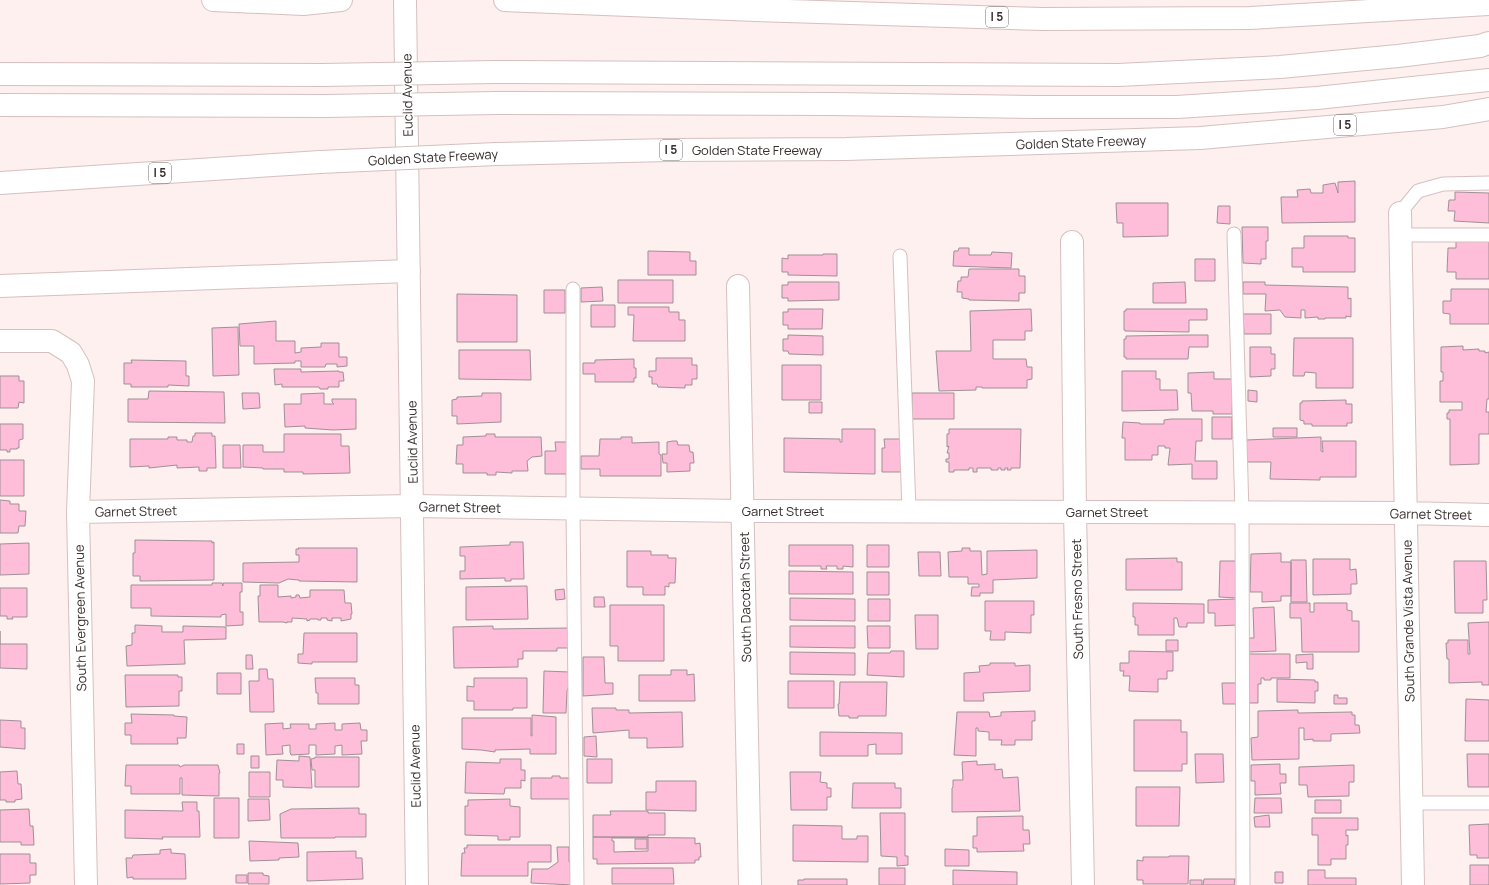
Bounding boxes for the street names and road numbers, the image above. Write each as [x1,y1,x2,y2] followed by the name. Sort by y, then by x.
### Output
[986,7,1008,27] road number: I 5
[397,53,417,137] street label: Euclid Avenue
[1334,115,1356,135] road number: I 5
[1016,131,1147,153] street label: Golden State Freeway
[660,140,682,160] road number: I 5
[692,141,822,159] street label: Golden State Freeway
[368,145,499,169] street label: Golden State Freeway
[149,163,171,183] road number: I 5
[402,400,422,484] street label: Euclid Avenue
[419,497,501,517] street label: Garnet Street
[95,501,177,521] street label: Garnet Street
[742,502,824,520] street label: Garnet Street
[1066,503,1148,521] street label: Garnet Street
[1390,504,1472,524] street label: Garnet Street
[735,532,755,662] street label: South Dacotah Street
[1067,539,1087,659] street label: South Fresno Street
[1398,539,1418,702] street label: South Grande Vista Avenue
[70,544,90,692] street label: South Evergreen Avenue
[405,724,425,808] street label: Euclid Avenue

